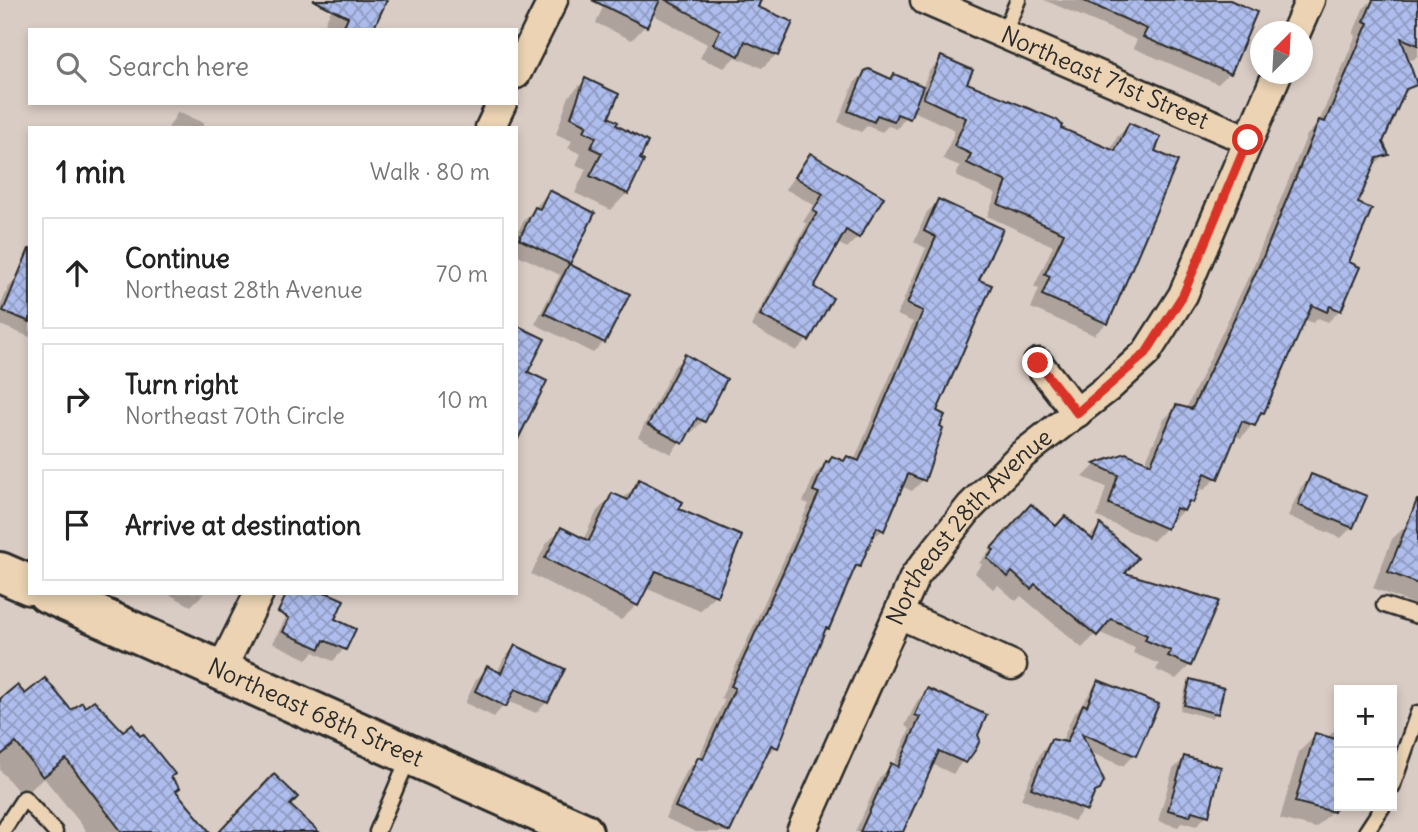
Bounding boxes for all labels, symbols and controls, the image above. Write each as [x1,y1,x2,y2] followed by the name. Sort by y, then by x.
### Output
[997,19,1214,135] street label: Northeast 71st Street
[1250,21,1313,84] north arrow
[28,28,518,105] search box
[52,48,90,86] icon: search
[108,50,249,83] text: Search here
[1232,124,1263,155] route start
[56,153,125,191] text: 1 min
[370,157,490,186] text: Walk · 80 m
[125,242,230,275] text: Continue
[58,254,96,292] icon: ahead
[436,259,488,288] text: 70 m
[125,275,363,304] text: Northeast 28th Avenue
[1022,347,1053,378] route end
[125,368,238,401] text: Turn right
[58,380,96,418] icon: right
[438,385,488,414] text: 10 m
[125,401,345,430] text: Northeast 70th Circle
[879,421,1057,629] street label: Northeast 28th Avenue
[58,506,96,544] icon: arrive
[125,509,361,542] text: Arrive at destination
[204,651,428,773] street label: Northeast 68th Street
[1334,685,1397,811] map controls
[1334,685,1397,748] button: +
[1334,748,1397,811] button: −

